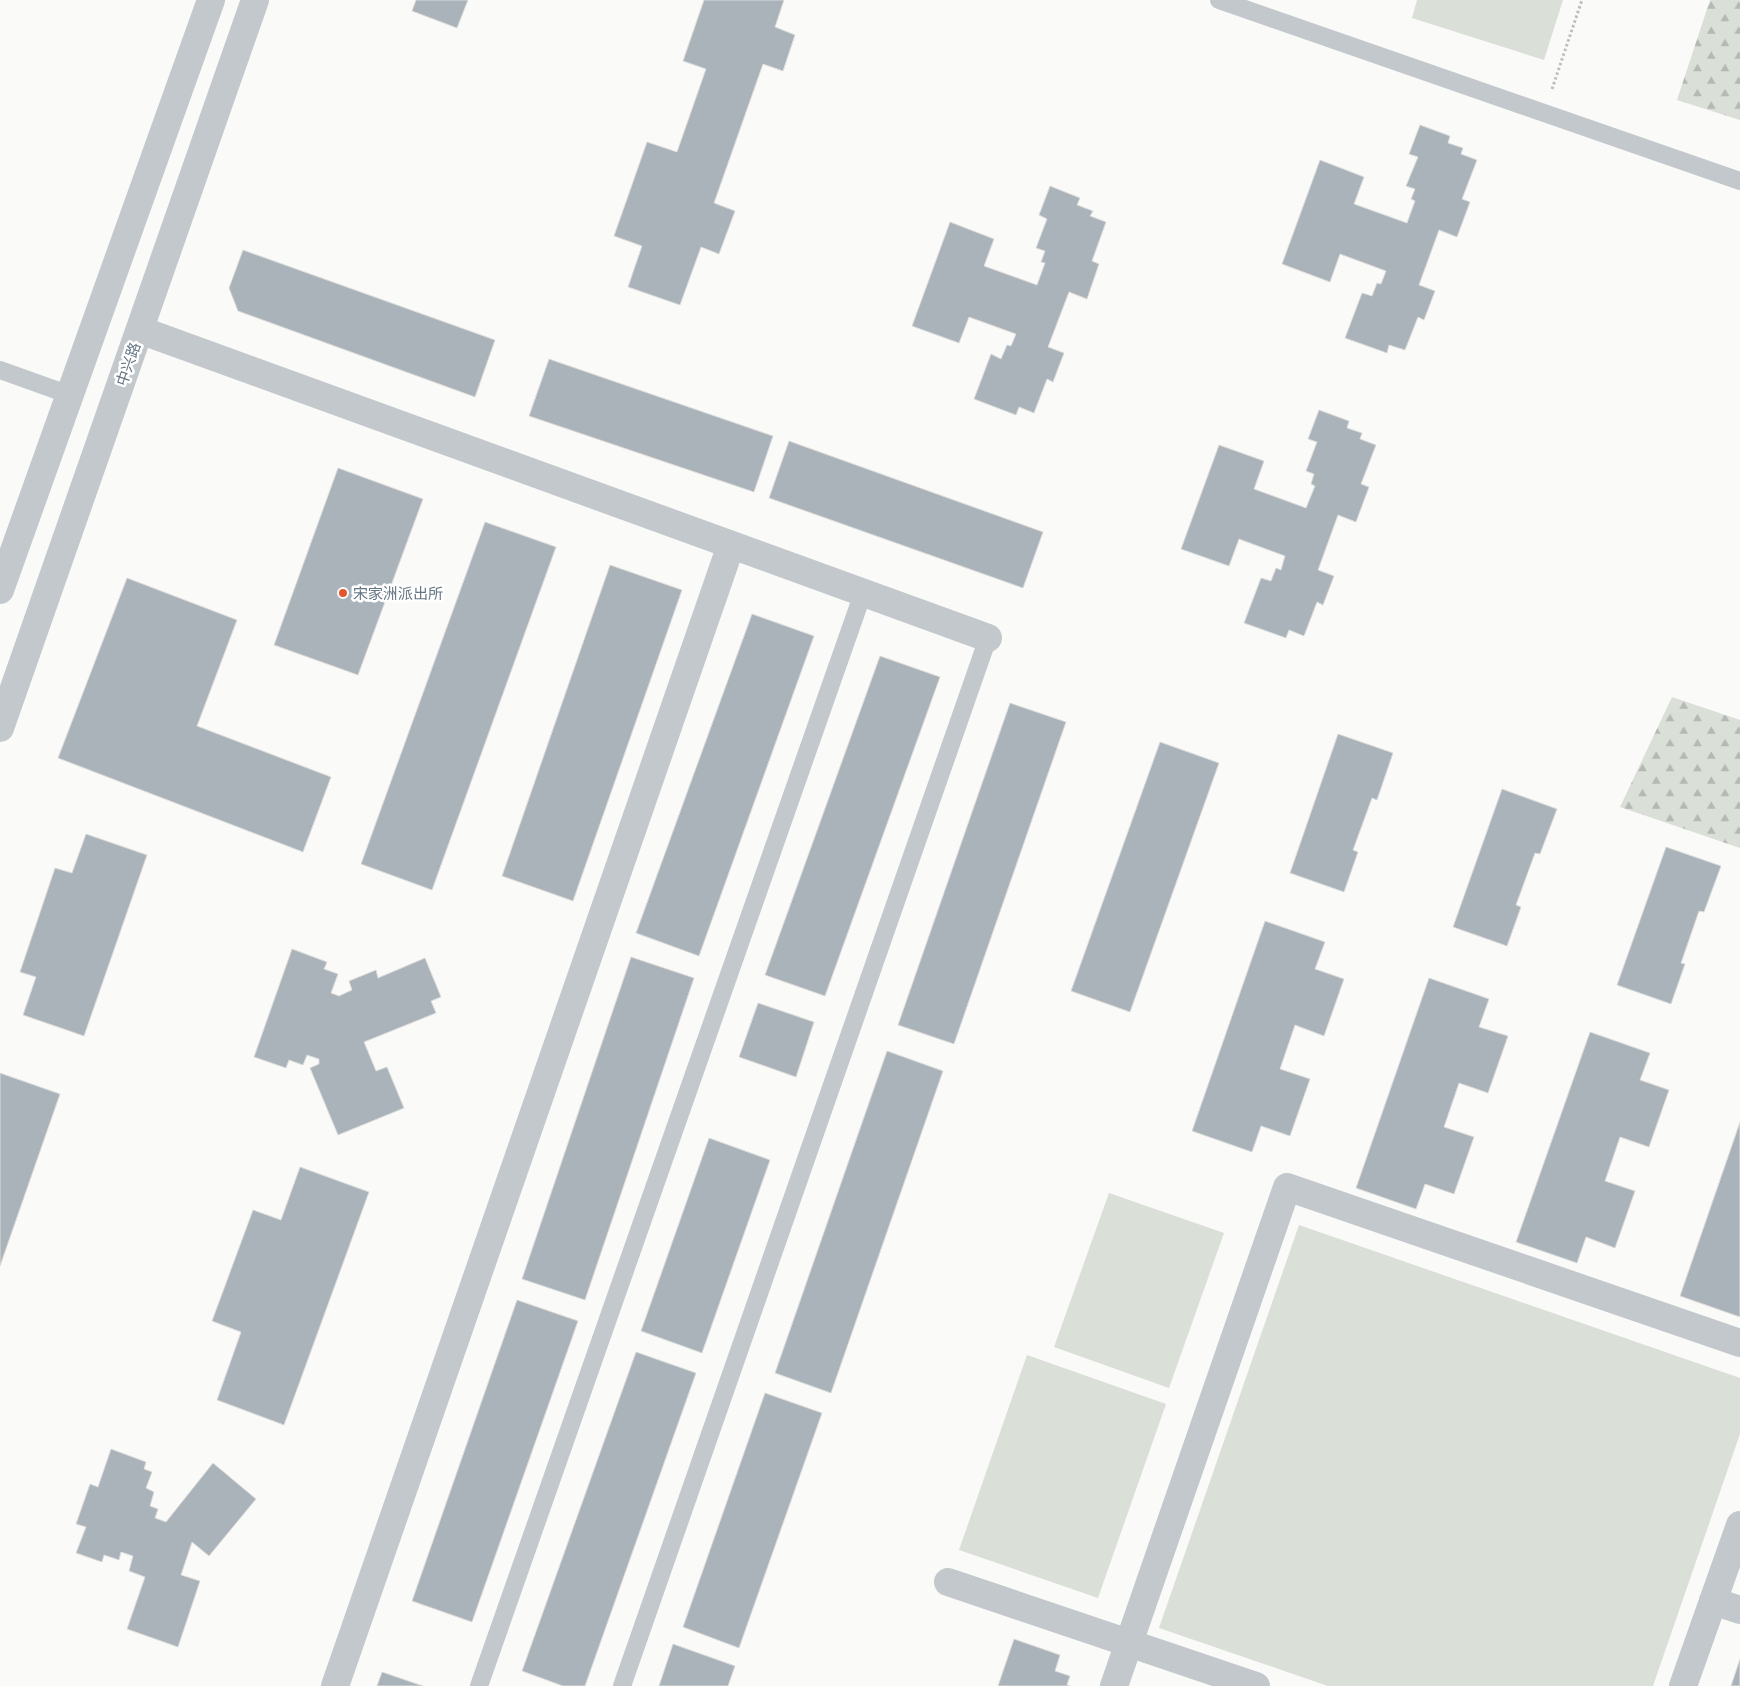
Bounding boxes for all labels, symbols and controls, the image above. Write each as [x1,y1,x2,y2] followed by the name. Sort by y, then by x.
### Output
[111,339,145,389] street label: 中兴路
[353,583,443,604] place label: 宋家洲派出所
[337,587,349,599] marker: 宋家洲派出所

